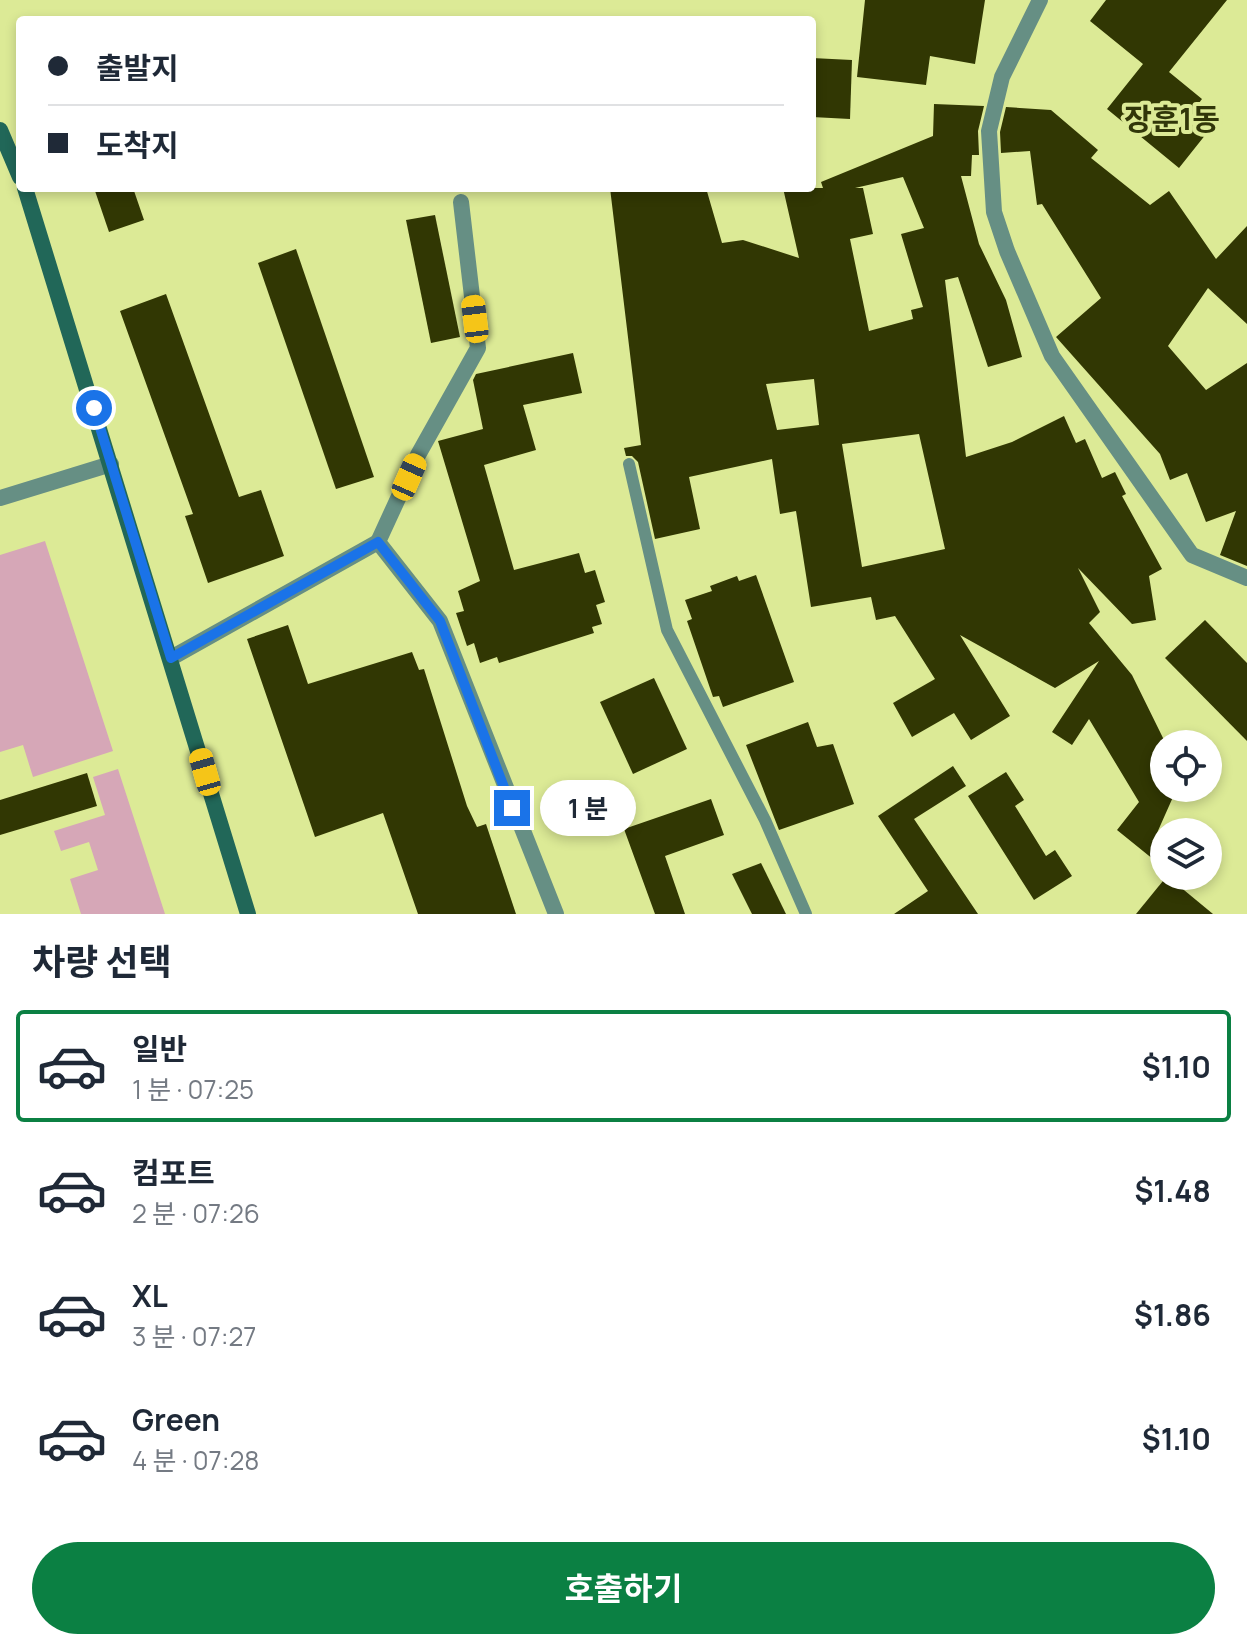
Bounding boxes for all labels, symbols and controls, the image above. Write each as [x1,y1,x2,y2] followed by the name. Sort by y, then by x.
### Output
[96,47,179,88] text: 출발지
[1124,98,1220,139] district label: 장훈1동
[96,124,179,165] text: 도착지
[460,294,490,344] car
[76,390,112,426] route start
[388,450,430,504] car
[1150,730,1222,890] map controls
[1150,730,1222,802] button: locate
[187,746,223,798] car
[540,780,636,836] callout: 1 분
[494,790,530,826] route end
[568,790,608,826] text: 1 분
[1150,818,1222,890] button: layers
[32,937,172,986] text: 차량 선택
[132,1028,187,1069] text: 일반
[36,1030,108,1102] icon: car
[1142,1046,1211,1087] text: $1.10
[132,1071,254,1107] text: 1 분 · 07:25
[132,1152,215,1193] text: 컴포트
[36,1154,108,1226] icon: car
[1134,1170,1211,1211] text: $1.48
[132,1195,260,1231] text: 2 분 · 07:26
[132,1275,168,1316] text: XL
[36,1278,108,1350] icon: car
[1134,1294,1211,1335] text: $1.86
[132,1318,256,1354] text: 3 분 · 07:27
[132,1399,220,1440] text: Green
[36,1402,108,1474] icon: car
[1142,1418,1211,1459] text: $1.10
[132,1442,259,1478] text: 4 분 · 07:28
[32,1542,1215,1634] button: 호출하기

